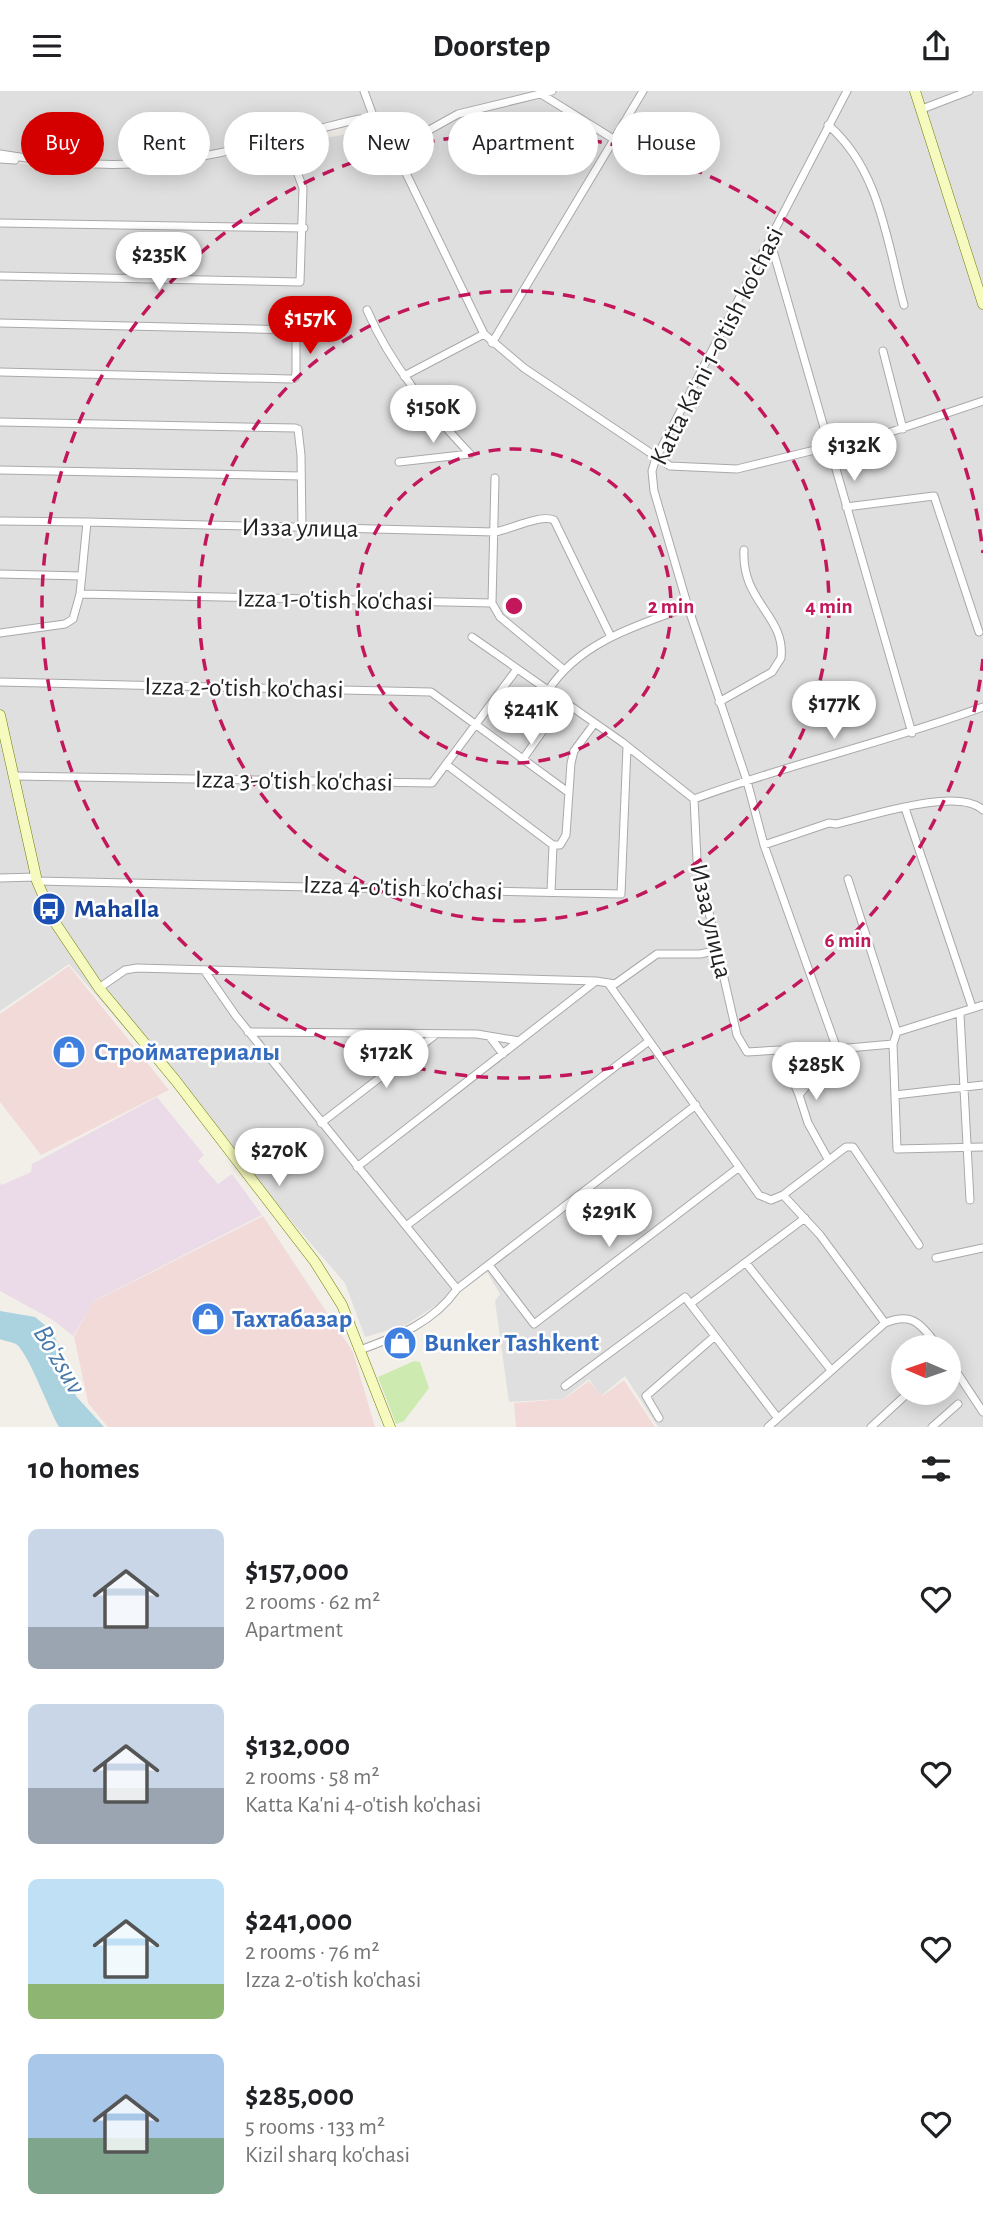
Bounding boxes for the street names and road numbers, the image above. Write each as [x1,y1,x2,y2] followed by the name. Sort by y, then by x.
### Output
[646,223,788,469] street label: Katta Ka'ni 1-o'tish ko'chasi
[241,514,359,542] street label: Изза улица
[237,585,433,615] street label: Izza 1-o'tish ko'chasi
[144,673,344,703] street label: Izza 2-o'tish ko'chasi
[195,766,393,796] street label: Izza 3-o'tish ko'chasi
[685,861,737,981] street label: Изза улица
[303,872,503,904] street label: Izza 4-o'tish ko'chasi

